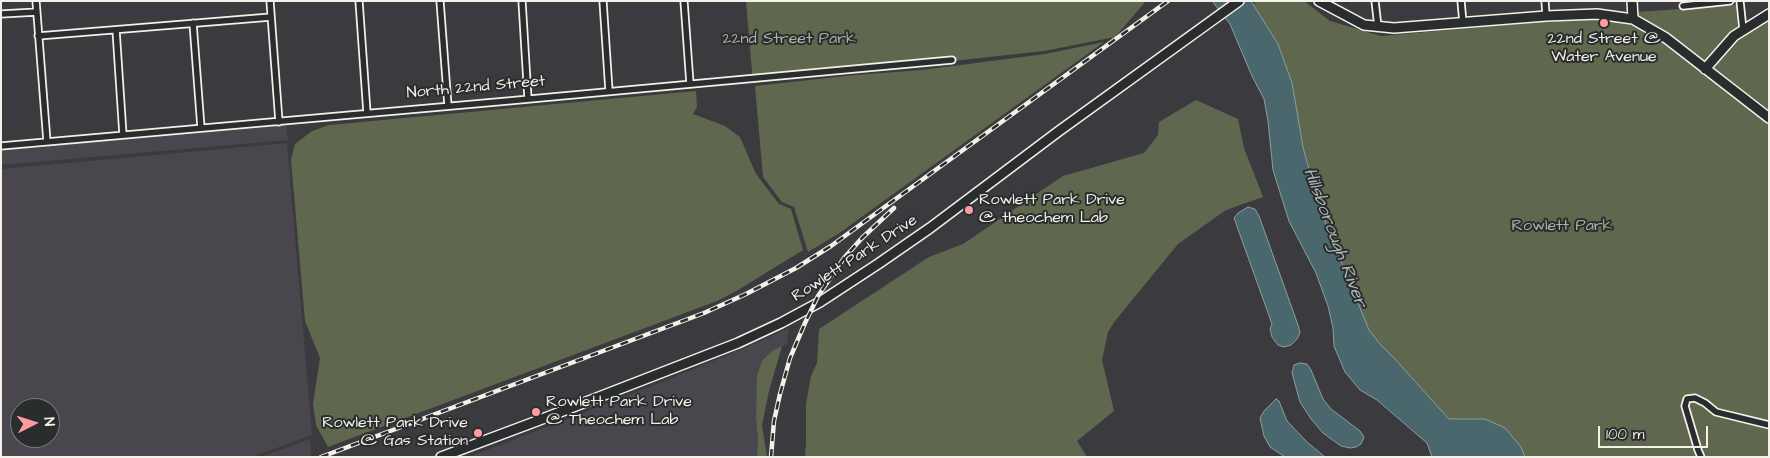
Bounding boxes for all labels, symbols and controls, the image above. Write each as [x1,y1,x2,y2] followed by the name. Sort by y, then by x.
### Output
[1598,17,1610,29] marker: 22nd Street @ Water Avenue
[722,30,856,50] park label: 22nd Street Park
[1547,30,1661,68] place label: 22nd Street @ Water Avenue
[406,72,546,104] street label: North 22nd Street
[1297,165,1371,311] water label: Hillsborough River
[979,191,1125,229] place label: Rowlett Park Drive @ theochem Lab
[963,204,975,216] marker: Rowlett Park Drive @ theochem Lab
[789,211,921,307] street label: Rowlett Park Drive
[1512,217,1612,237] park label: Rowlett Park
[546,393,692,431] place label: Rowlett Park Drive @ Theochem Lab
[10,398,60,448] north arrow
[530,406,542,418] marker: Rowlett Park Drive @ Theochem Lab
[322,414,468,452] place label: Rowlett Park Drive @ Gas Station
[1600,416,1710,448] scale bar
[39,417,59,427] text: N
[1606,424,1645,445] text: 100 m
[472,427,484,439] marker: Rowlett Park Drive @ Gas Station

